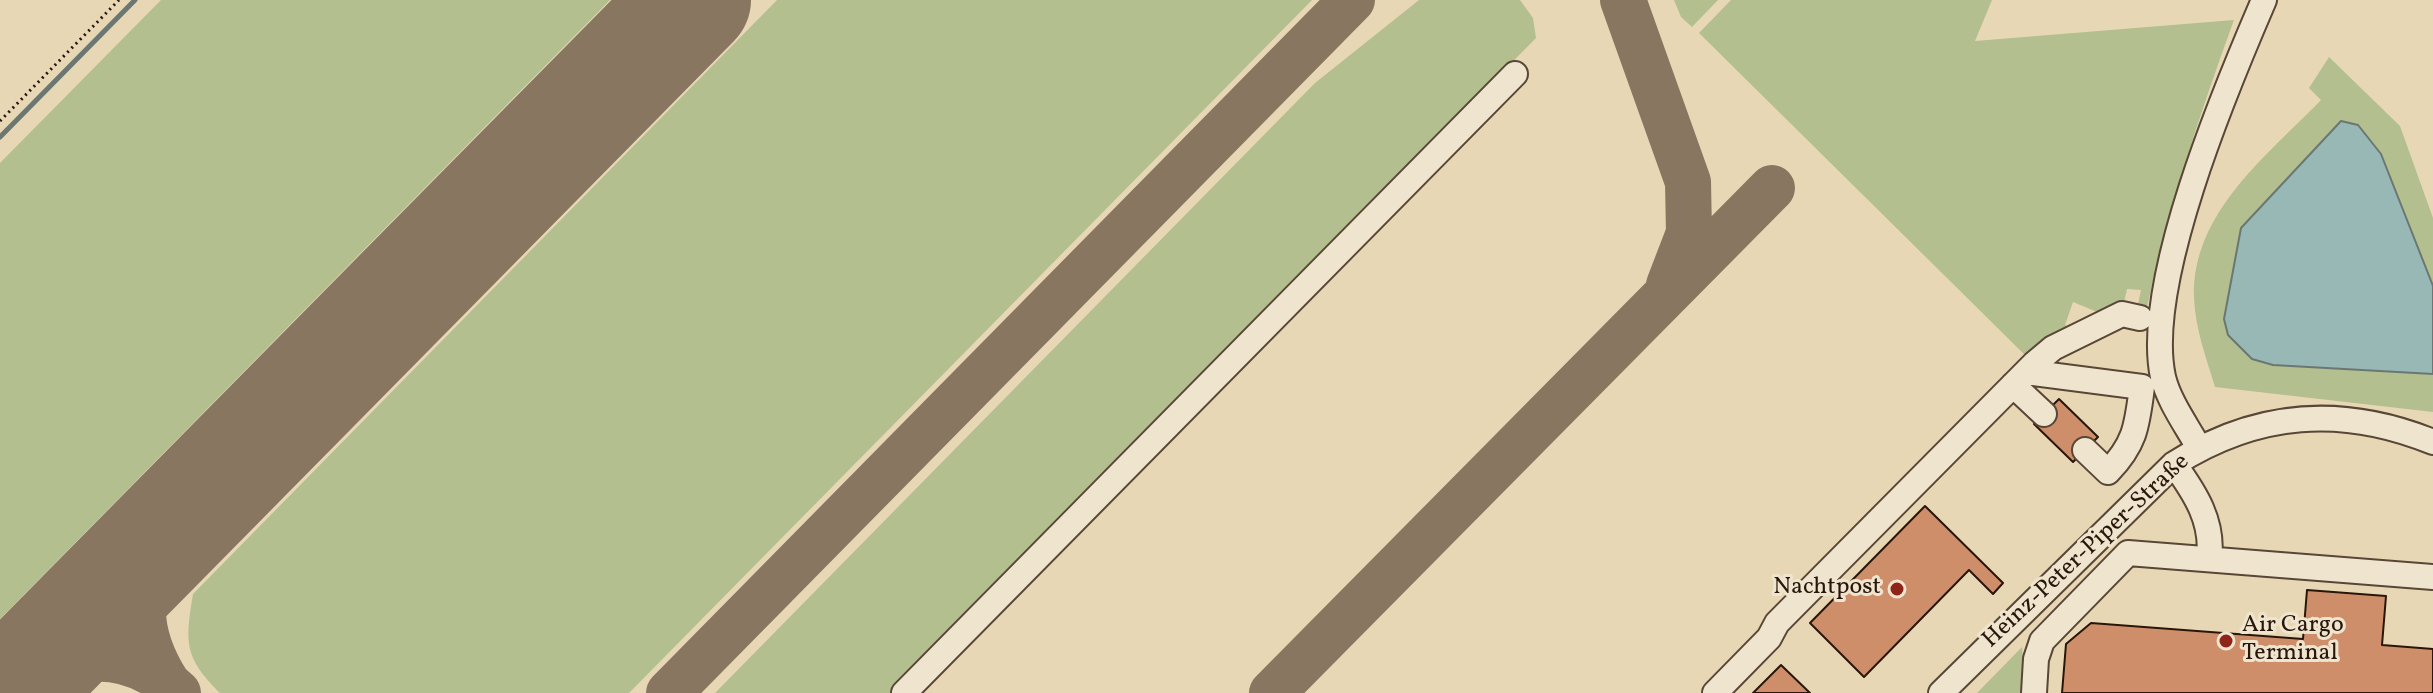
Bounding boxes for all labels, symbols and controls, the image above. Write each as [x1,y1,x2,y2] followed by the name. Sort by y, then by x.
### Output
[1978,449,2196,655] street label: Heinz-Peter-Piper-Straße
[1773,575,1881,603] place label: Nachtpost
[1888,580,1906,598] marker: Nachtpost
[2242,613,2344,669] place label: Air Cargo Terminal
[2217,632,2235,650] marker: Air Cargo Terminal

